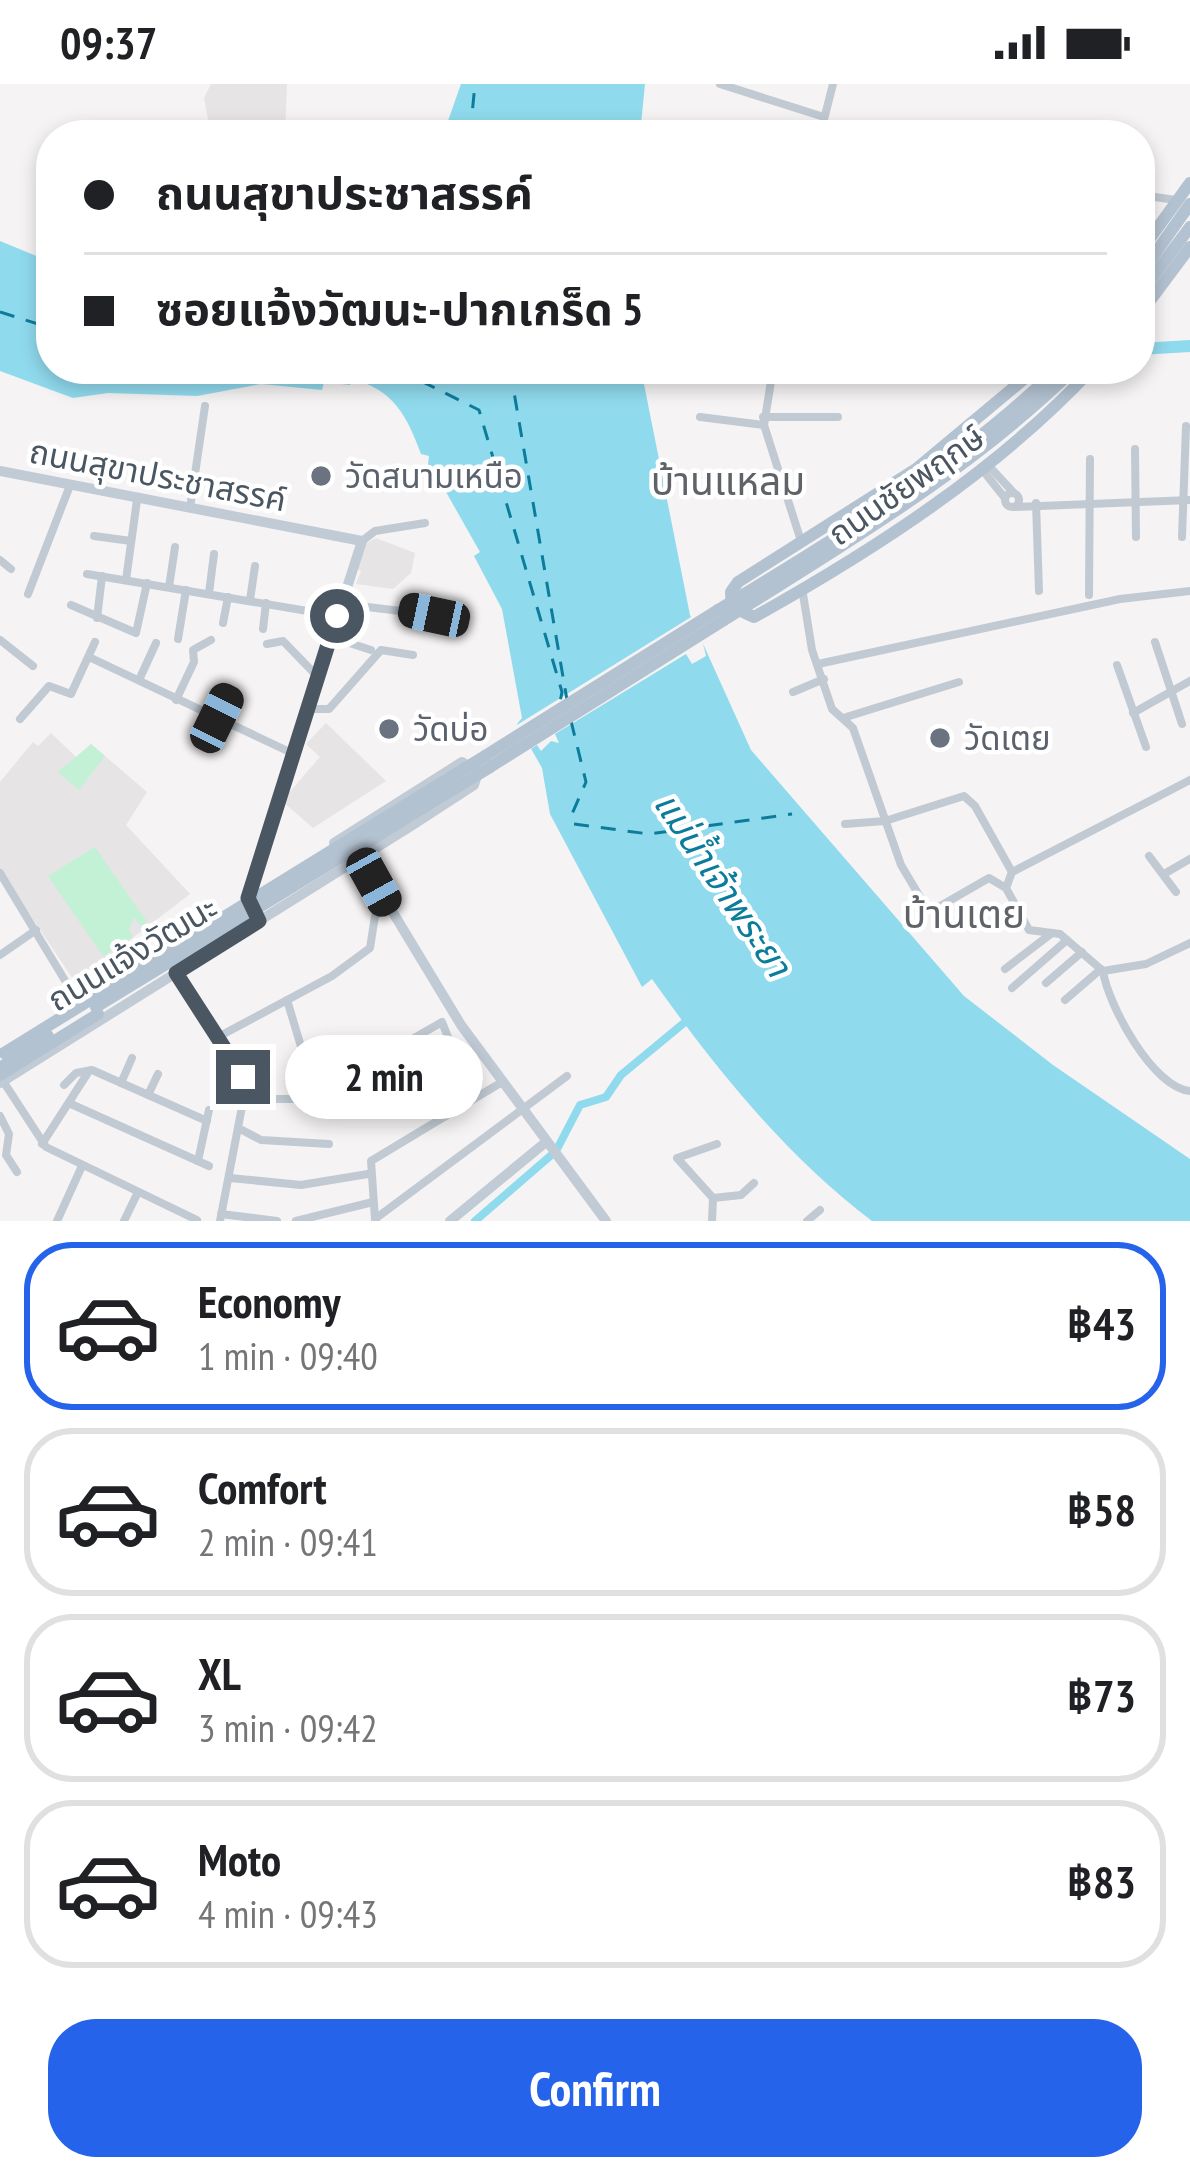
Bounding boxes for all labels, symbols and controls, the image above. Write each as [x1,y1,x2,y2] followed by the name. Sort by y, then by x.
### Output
[60,13,157,71] text: 09:37
[156,163,533,221] text: ถนนสุขาประชาสรรค์
[156,279,644,337] text: ซอยแจ้งวัฒนะ-ปากเกร็ด 5
[819,415,993,554] street label: ถนนชัยพฤกษ์
[26,429,290,520] street label: ถนนสุขาประชาสรรค์
[345,454,523,497] place label: วัดสนามเหนือ
[651,455,805,506] district label: บ้านแหลม
[308,463,334,489] marker: วัดสนามเหนือ
[310,589,364,643] route start
[395,590,473,640] car
[185,678,249,758] car
[413,707,488,750] place label: วัดบ่อ
[376,716,402,742] marker: วัดบ่อ
[964,716,1051,759] place label: วัดเตย
[927,725,953,751] marker: วัดเตย
[644,782,803,986] water label: แม่น้ำเจ้าพระยา
[341,842,407,922] car
[39,885,225,1020] street label: ถนนแจ้งวัฒนะ
[903,888,1025,939] district label: บ้านเตย
[285,1035,483,1119] callout: 2 min
[216,1050,270,1104] route end
[345,1051,423,1102] text: 2 min
[54,1272,162,1380] icon: car
[198,1272,341,1330] text: Economy
[1067,1294,1136,1352] text: ฿43
[198,1330,378,1381] text: 1 min · 09:40
[54,1458,162,1566] icon: car
[198,1458,327,1516] text: Comfort
[1067,1480,1136,1538] text: ฿58
[198,1516,378,1567] text: 2 min · 09:41
[54,1644,162,1752] icon: car
[198,1644,241,1702] text: XL
[1067,1666,1136,1724] text: ฿73
[198,1702,378,1753] text: 3 min · 09:42
[54,1830,162,1938] icon: car
[198,1830,281,1888] text: Moto
[1067,1852,1136,1910] text: ฿83
[198,1888,378,1939] text: 4 min · 09:43
[48,2019,1142,2157] button: Confirm

